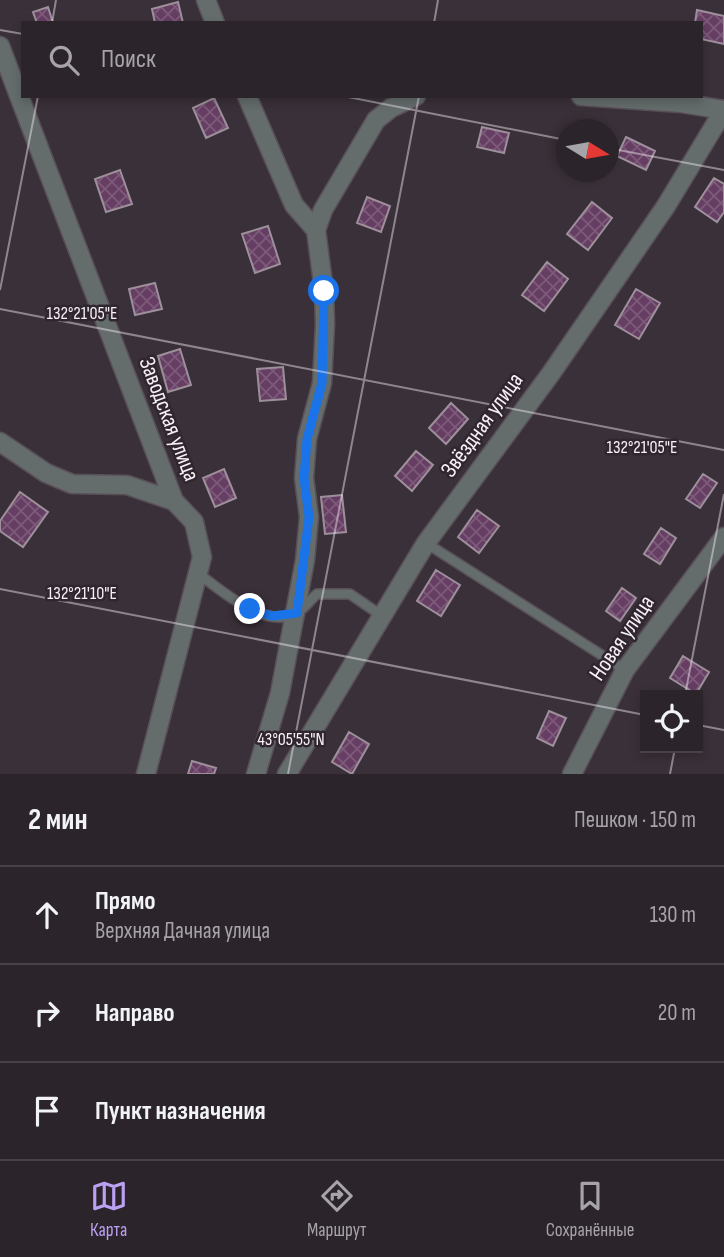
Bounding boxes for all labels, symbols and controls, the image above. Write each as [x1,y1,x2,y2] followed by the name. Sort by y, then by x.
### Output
[21,21,703,98] search box
[45,41,83,79] icon: search
[101,44,156,75] text: Поиск
[556,119,619,182] north arrow
[308,275,339,306] route start
[47,303,117,324] text: 132°21'05"E
[132,353,206,485] street label: Заводская улица
[435,367,529,483] street label: Звёздная улица
[607,437,677,458] text: 132°21'05"E
[47,583,117,604] text: 132°21'10"E
[583,590,661,686] street label: Новая улица
[234,593,265,624] route end
[640,690,703,753] map controls
[640,690,703,753] button: locate
[257,729,325,750] text: 43°05'55"N
[28,802,88,838] text: 2 мин
[574,806,696,834] text: Пешком · 150 m
[95,886,156,917] text: Прямо
[28,896,66,934] icon: ahead
[650,901,696,929] text: 130 m
[95,917,270,945] text: Верхняя Дачная улица
[28,994,66,1032] icon: right
[95,998,174,1029] text: Направо
[658,999,696,1027] text: 20 m
[28,1092,66,1130] icon: arrive
[95,1096,266,1127] text: Пункт назначения
[90,1177,128,1242] tab: Карта
[307,1177,366,1242] tab: Маршрут
[546,1177,634,1242] tab: Сохранённые

